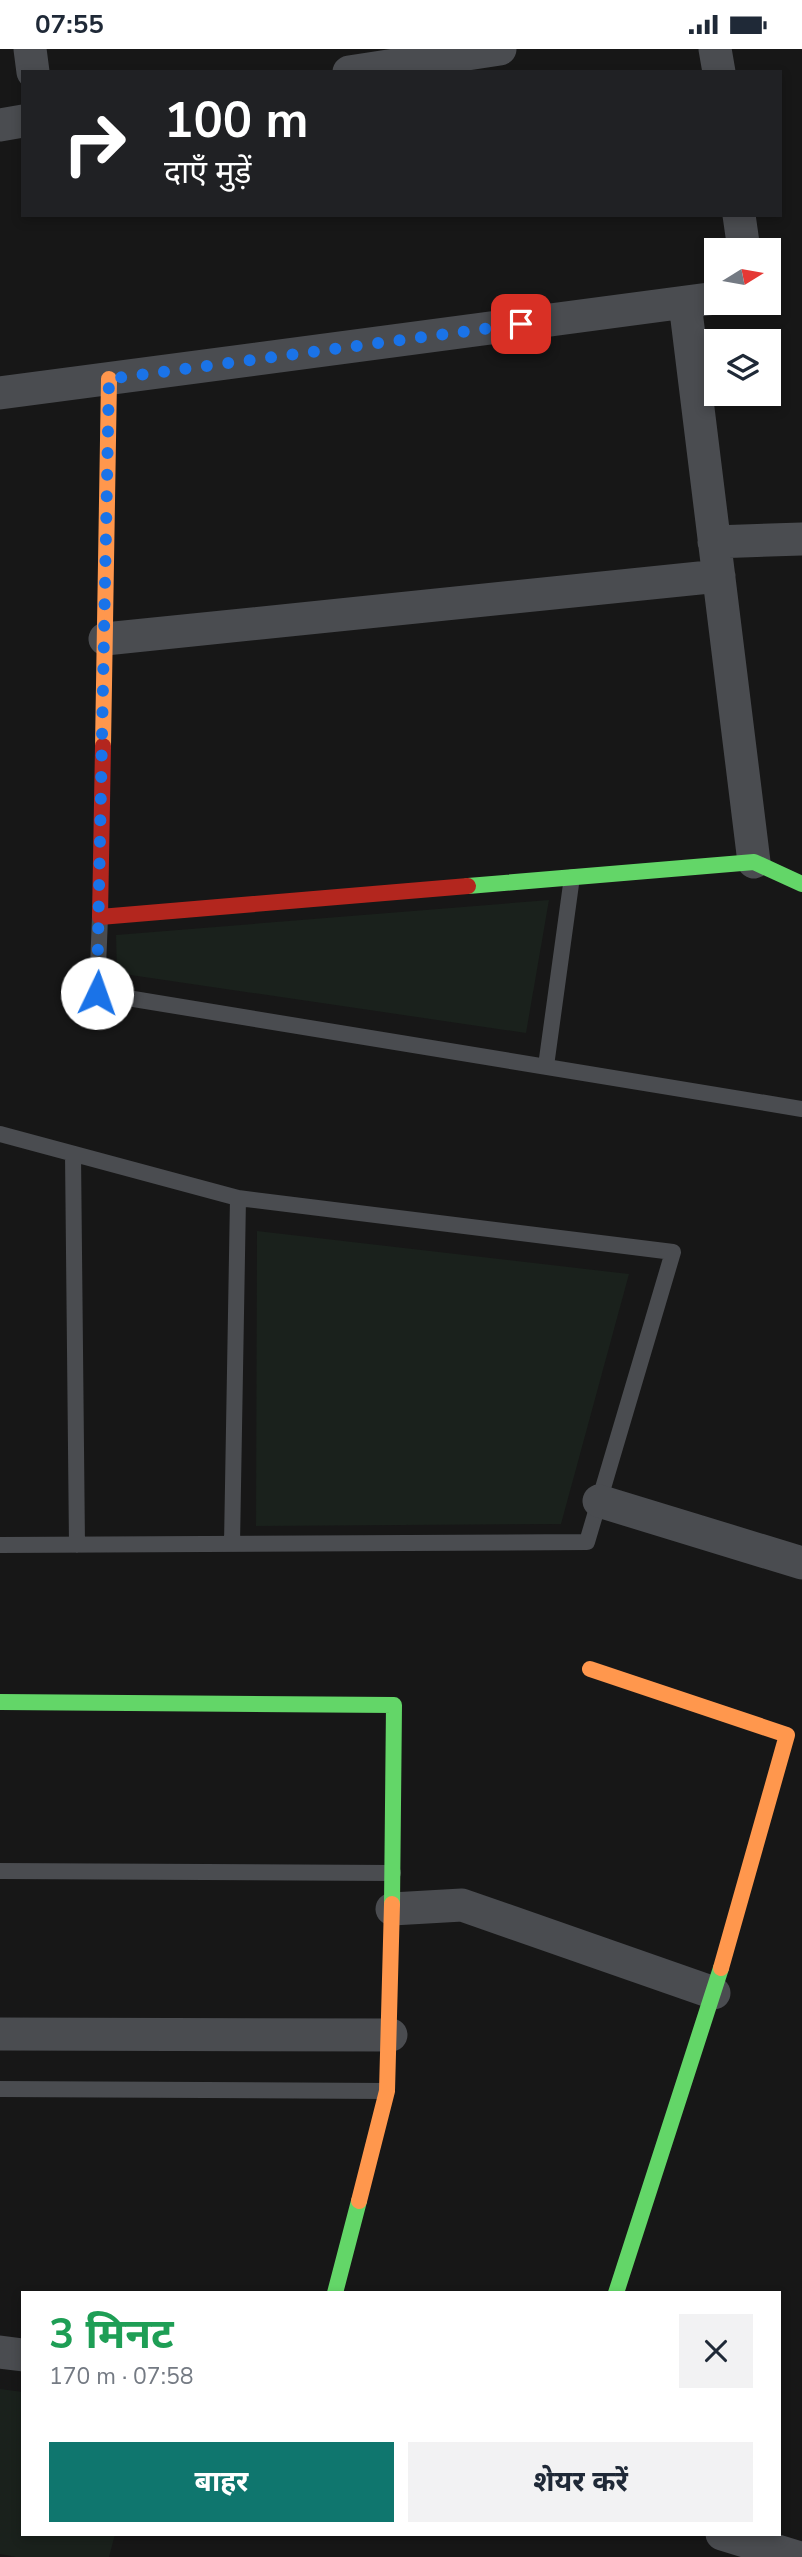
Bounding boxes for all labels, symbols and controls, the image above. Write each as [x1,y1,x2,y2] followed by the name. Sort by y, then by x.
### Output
[35,7,104,42] text: 07:55
[164,87,308,154] text: 100 m
[49,98,140,189] icon: right
[164,151,251,194] text: दाएँ मुड़ें
[704,238,780,315] north arrow
[704,238,781,406] map controls
[491,294,551,354] pin
[502,305,540,343] icon: arrive
[704,329,781,406] button: layers
[60,956,134,1030] position arrow
[49,2306,174,2363] text: 3 मिनट
[679,2314,753,2388] button: close
[49,2361,194,2392] text: 170 m · 07:58
[49,2442,394,2522] button: बाहर
[408,2442,753,2522] button: शेयर करें

